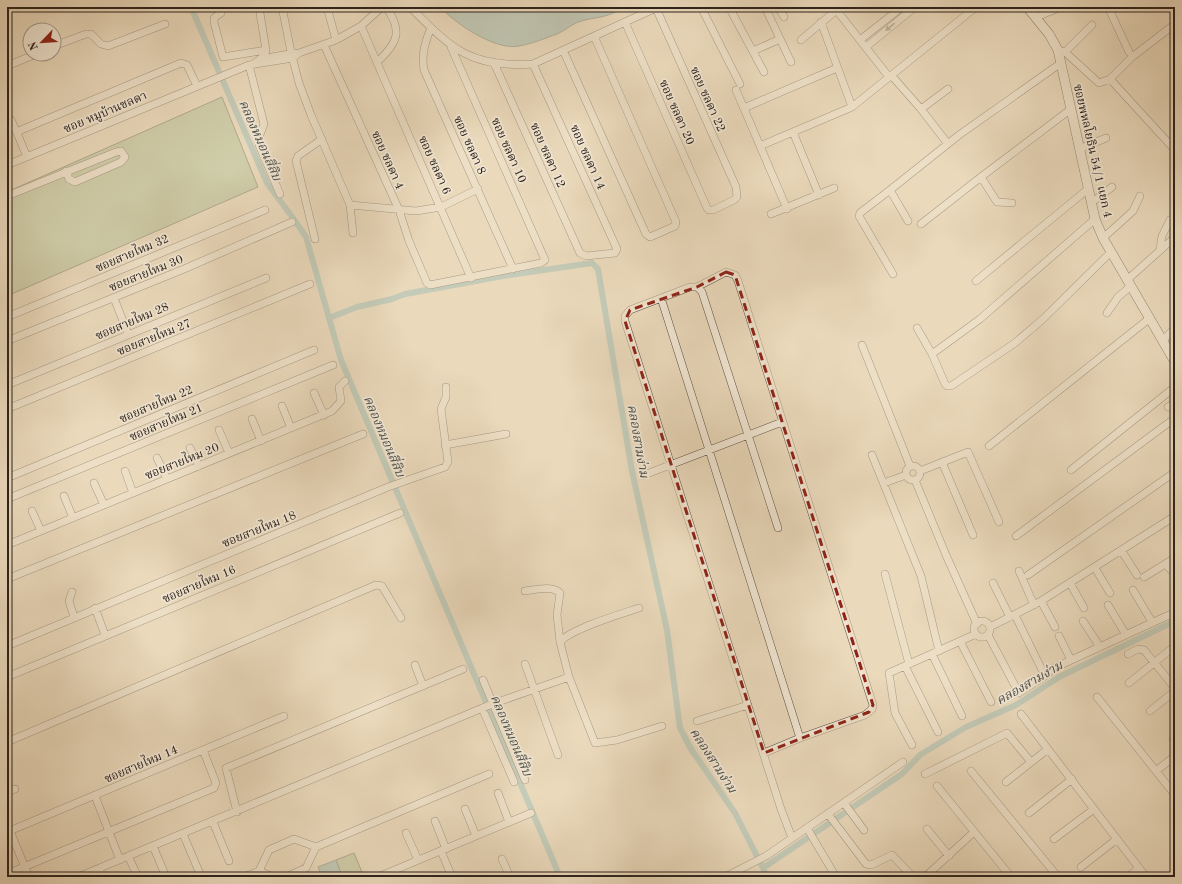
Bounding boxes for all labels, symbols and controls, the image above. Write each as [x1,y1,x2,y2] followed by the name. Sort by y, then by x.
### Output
[22,22,62,62] north arrow
[885,23,896,31] one-way arrow
[27,39,41,52] text: N
[687,65,727,134] street label: ซอย ชลดา 22
[656,78,696,147] street label: ซอย ชลดา 20
[1071,82,1117,219] street label: ซอยพหลโยธิน 54/1 แยก 4
[61,88,149,137] street label: ซอย หมูบ้านชลดา
[236,97,287,184] water label: คลองหมอนสี่สิบ
[451,114,487,177] street label: ซอย ชลดา 8
[488,116,528,185] street label: ซอย ชลดา 10
[527,121,567,190] street label: ซอย ชลดา 12
[567,123,607,192] street label: ซอย ชลดา 14
[369,129,405,192] street label: ซอย ชลดา 4
[416,134,452,197] street label: ซอย ชลดา 6
[92,229,171,275] street label: ซอยสายไหม 32
[106,250,185,294] street label: ซอยสายไหม 30
[92,297,171,343] street label: ซอยสายไหม 28
[114,314,193,358] street label: ซอยสายไหม 27
[116,380,195,426] street label: ซอยสายไหม 22
[361,392,411,480] water label: คลองหมอนสี่สิบ
[126,398,205,444] street label: ซอยสายไหม 21
[625,403,652,479] water label: คลองสามง่าม
[142,438,221,482] street label: ซอยสายไหม 20
[219,506,298,550] street label: ซอยสายไหม 18
[159,560,238,606] street label: ซอยสายไหม 16
[993,657,1066,708] water label: คลองสามง่าม
[488,691,538,779] water label: คลองหมอนสี่สิบ
[687,725,740,796] water label: คลองสามง่าม
[101,740,180,786] street label: ซอยสายไหม 14

